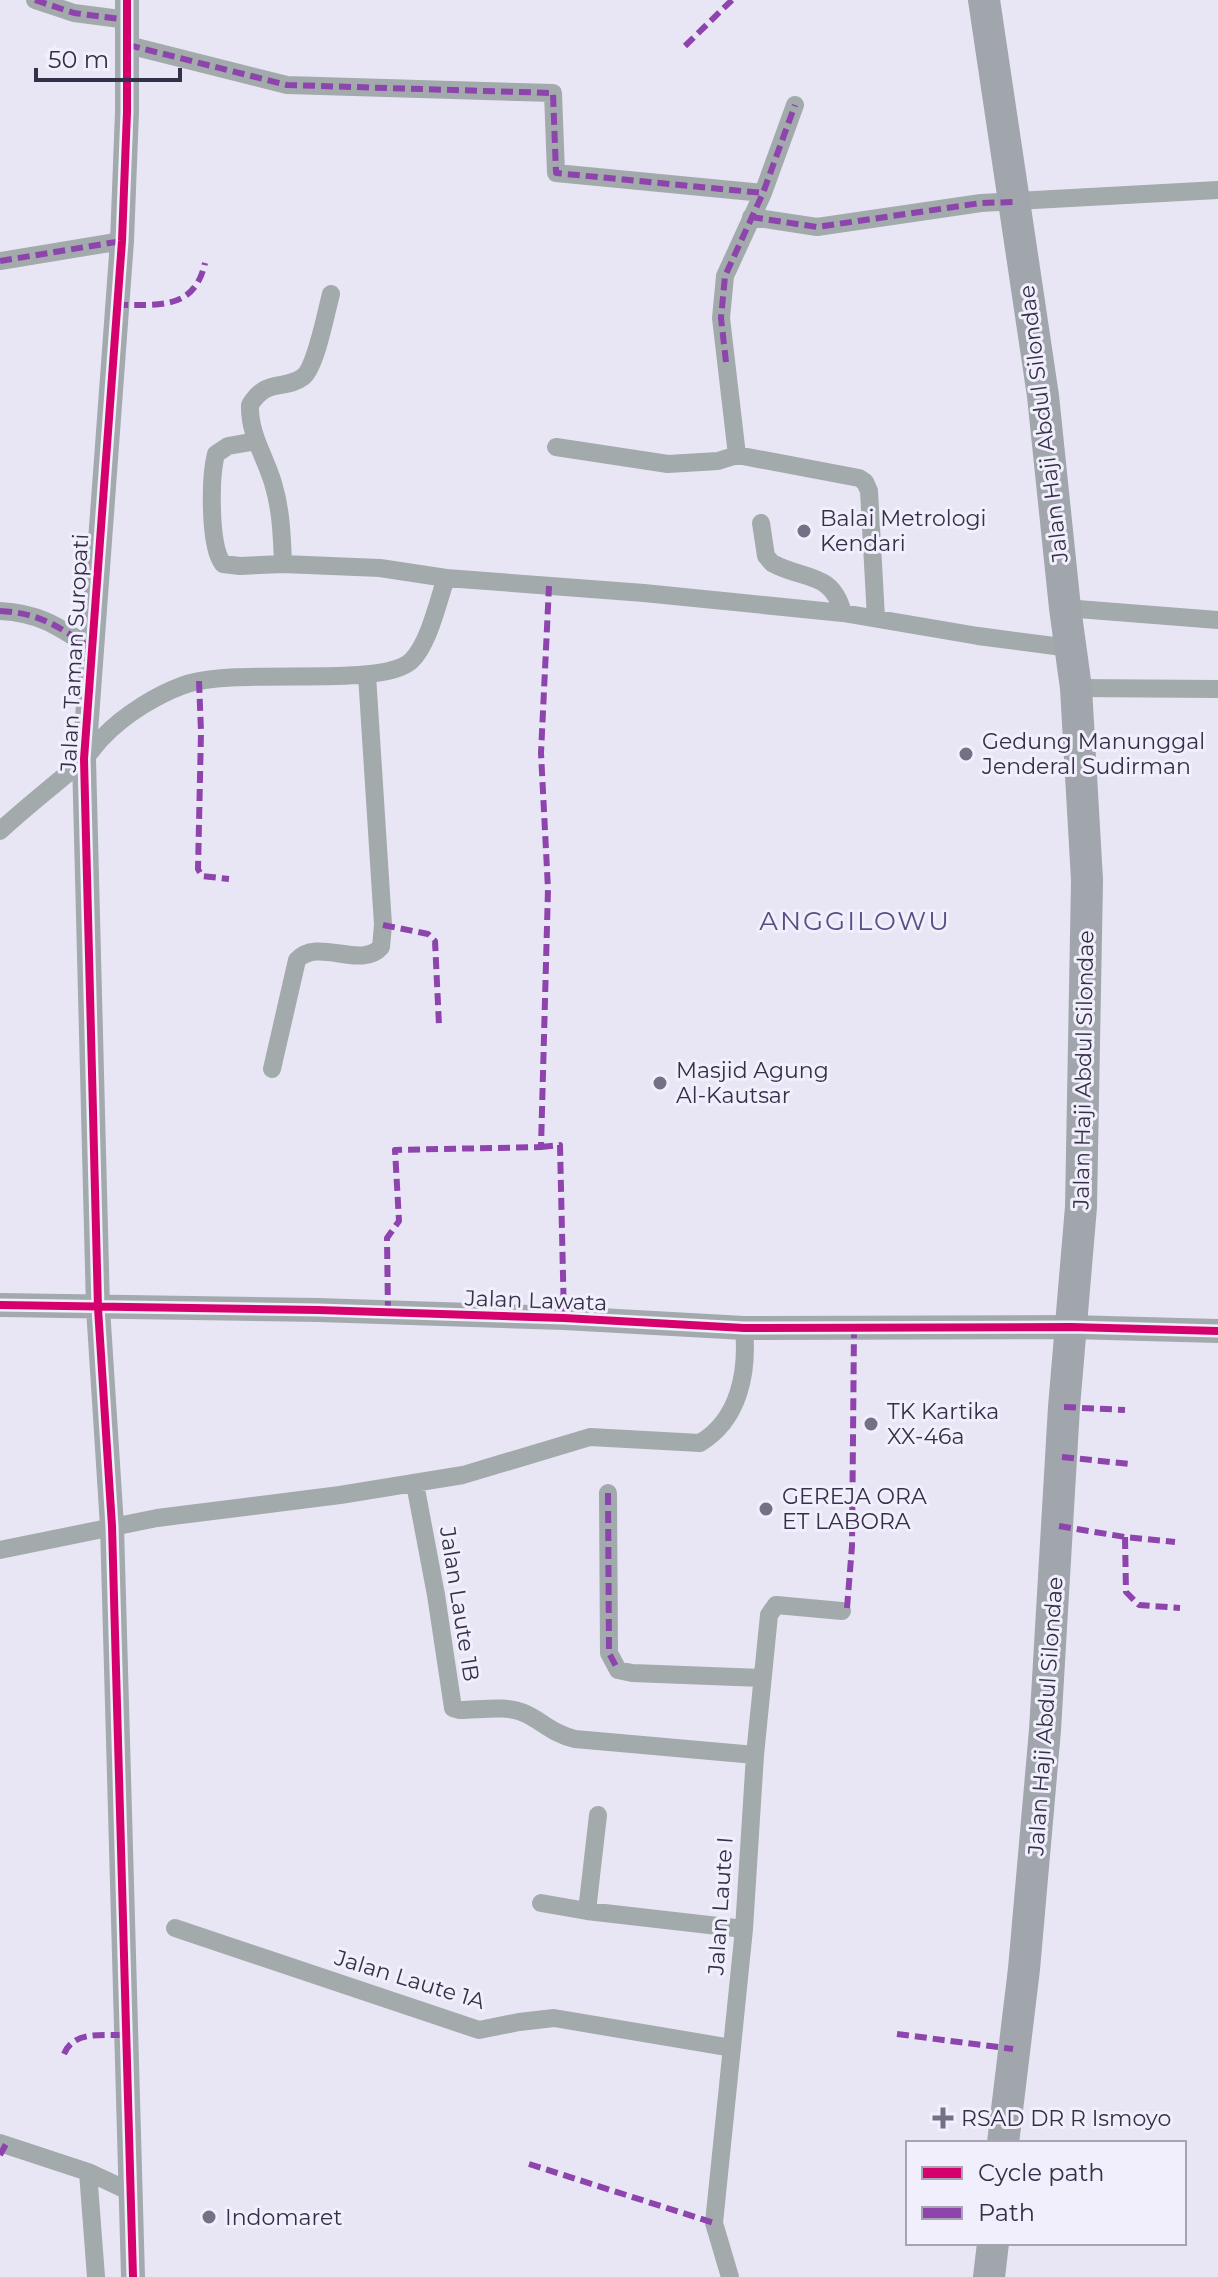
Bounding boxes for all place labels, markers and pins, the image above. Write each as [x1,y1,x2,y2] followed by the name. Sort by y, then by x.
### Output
[820,505,986,557] place label: Balai Metrologi Kendari
[795,522,813,540] marker: Balai Metrologi Kendari
[981,728,1205,780] place label: Gedung Manunggal Jenderal Sudirman
[957,745,975,763] marker: Gedung Manunggal Jenderal Sudirman
[676,1057,829,1109] place label: Masjid Agung Al-Kautsar
[651,1074,669,1092] marker: Masjid Agung Al-Kautsar
[887,1398,999,1450] place label: TK Kartika XX-46a
[862,1415,880,1433] marker: TK Kartika XX-46a
[782,1483,927,1535] place label: GEREJA ORA ET LABORA
[757,1500,775,1518] marker: GEREJA ORA ET LABORA
[961,2105,1171,2132] place label: RSAD DR R Ismoyo
[932,2107,954,2129] marker: RSAD DR R Ismoyo
[225,2204,342,2231] place label: Indomaret
[200,2208,218,2226] marker: Indomaret

